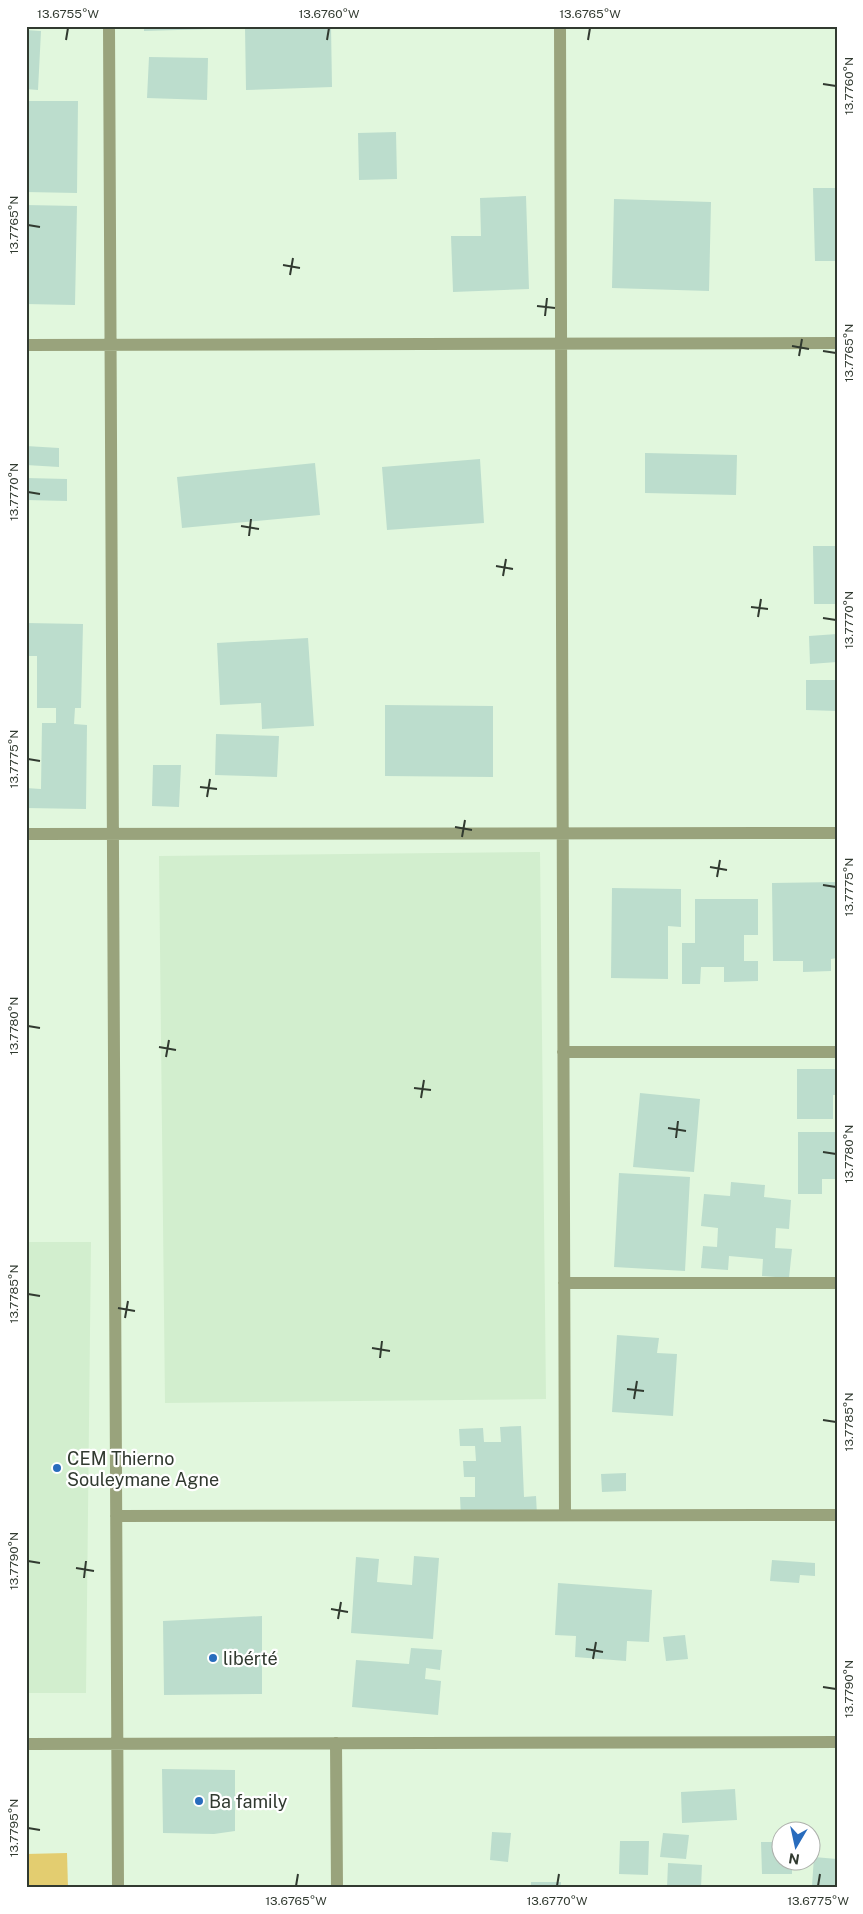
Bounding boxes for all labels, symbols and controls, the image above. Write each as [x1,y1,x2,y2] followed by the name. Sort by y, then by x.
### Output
[37,7,100,21] text: 13.6755°W
[298,7,360,21] text: 13.6760°W
[559,7,621,21] text: 13.6765°W
[842,57,856,115] text: 13.7760°N
[7,196,21,254] text: 13.7765°N
[842,324,856,382] text: 13.7765°N
[7,463,21,521] text: 13.7770°N
[842,591,856,649] text: 13.7770°N
[7,730,21,788] text: 13.7775°N
[842,858,856,916] text: 13.7775°N
[7,997,21,1055] text: 13.7780°N
[842,1125,856,1183] text: 13.7780°N
[7,1265,21,1323] text: 13.7785°N
[842,1393,856,1451] text: 13.7785°N
[67,1448,219,1490] place label: CEM Thierno Souleymane Agne
[51,1462,63,1474] marker: CEM Thierno Souleymane Agne
[7,1532,21,1590] text: 13.7790°N
[223,1648,278,1669] place label: libérté
[207,1652,219,1664] marker: libérté
[842,1660,856,1718] text: 13.7790°N
[209,1791,288,1812] place label: Ba family
[193,1795,205,1807] marker: Ba family
[7,1799,21,1857] text: 13.7795°N
[770,1822,820,1872] north arrow
[787,1850,801,1868] text: N
[265,1894,327,1908] text: 13.6765°W
[526,1894,588,1908] text: 13.6770°W
[787,1894,849,1908] text: 13.6775°W

